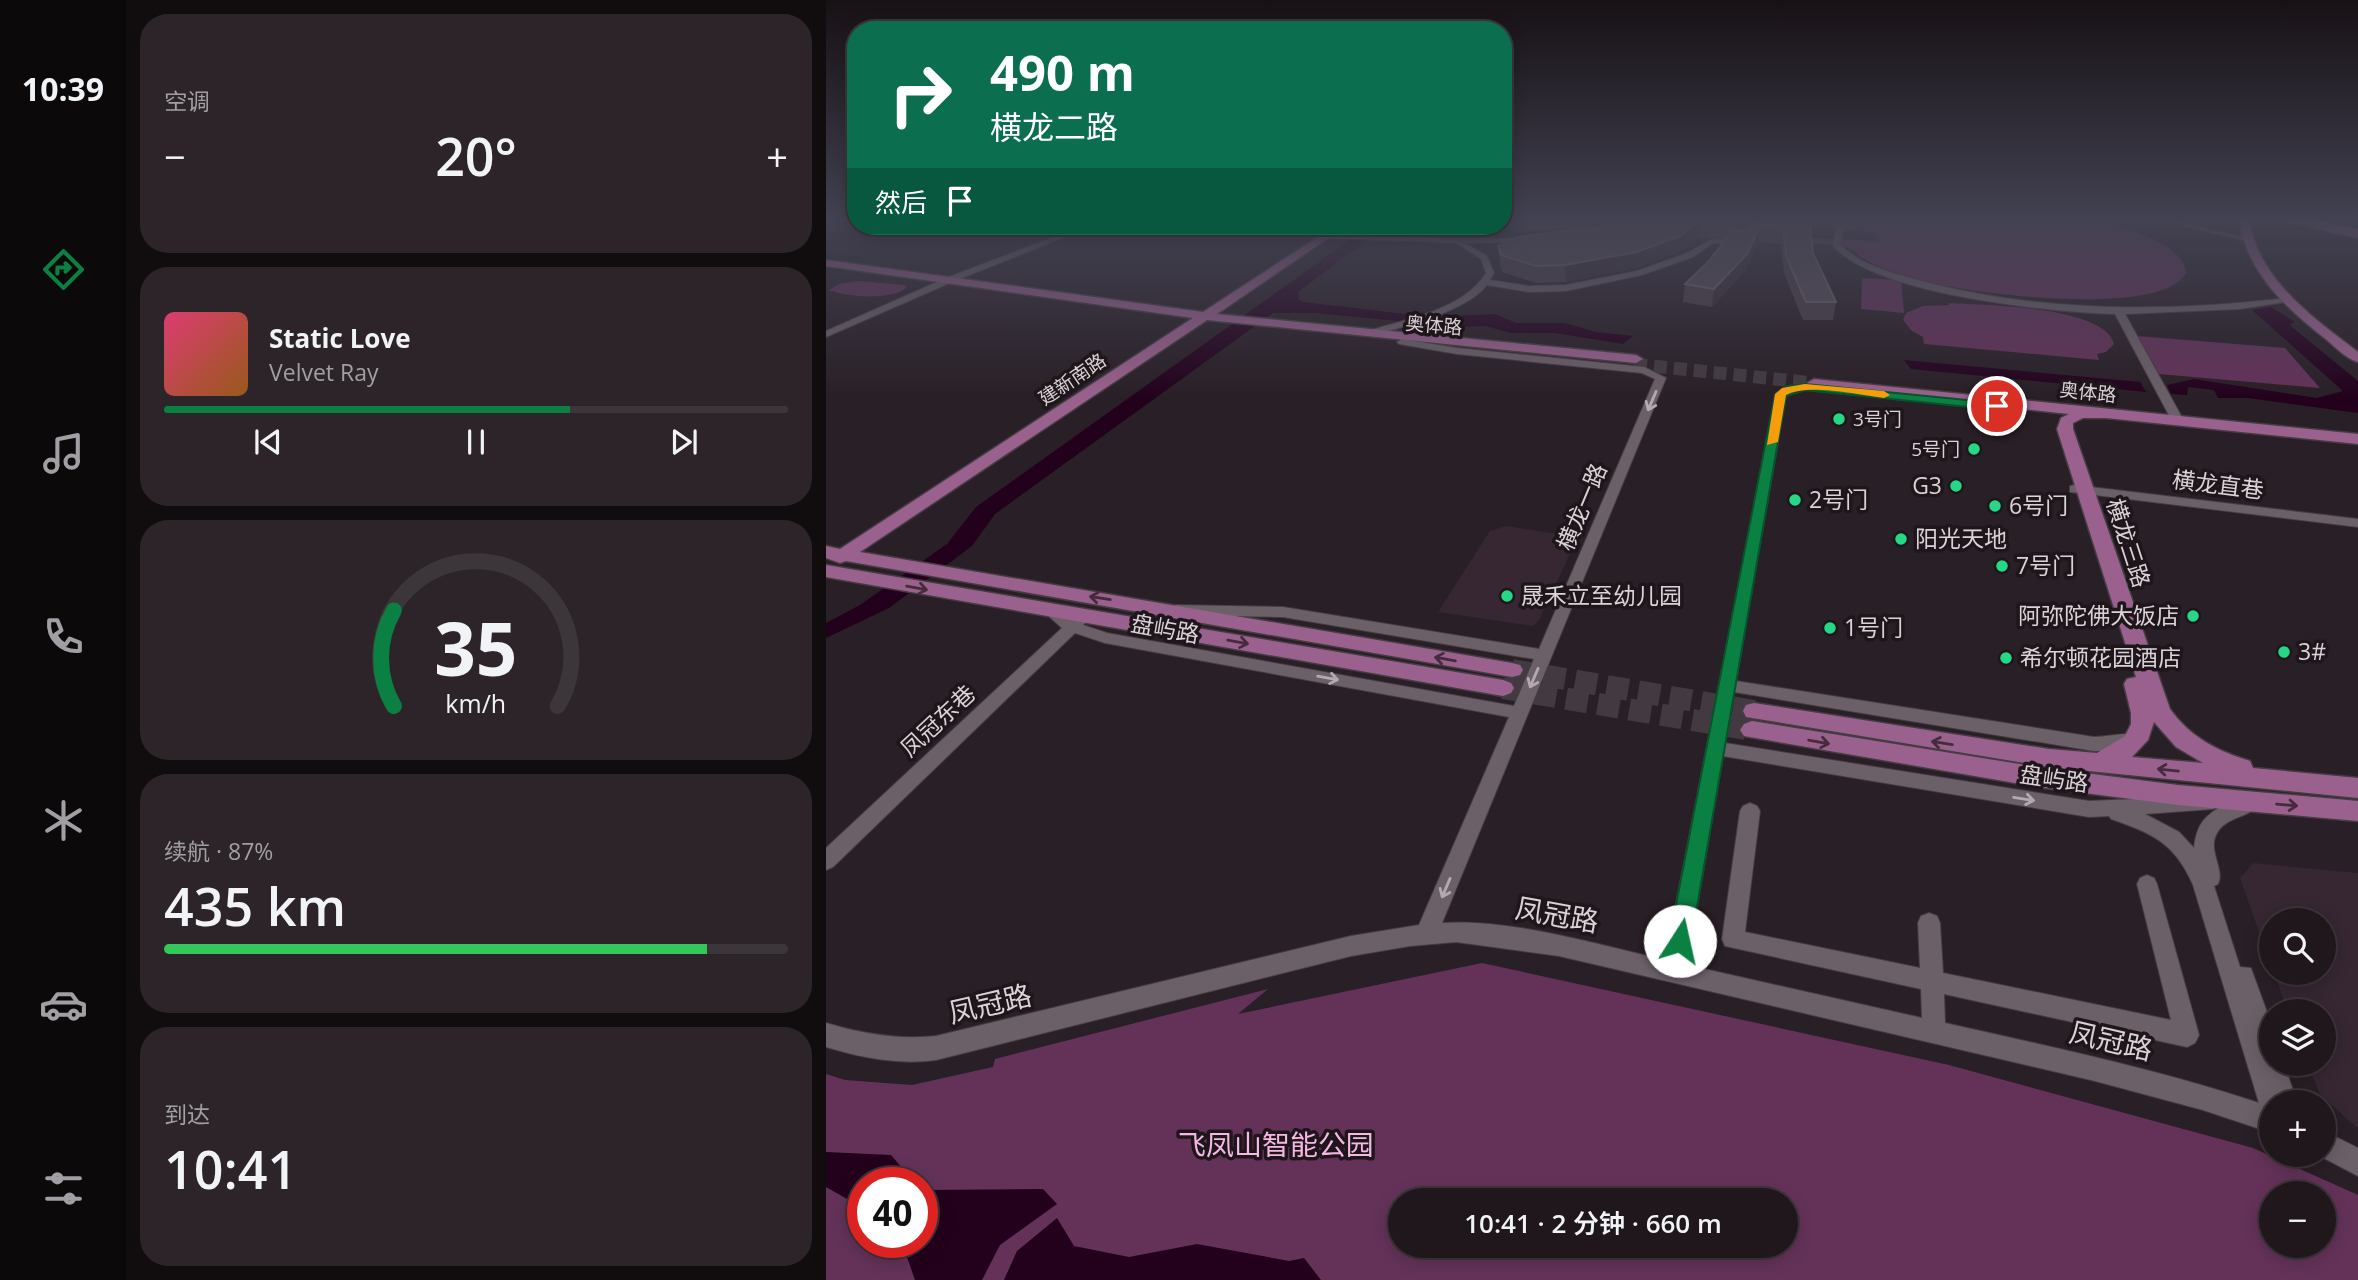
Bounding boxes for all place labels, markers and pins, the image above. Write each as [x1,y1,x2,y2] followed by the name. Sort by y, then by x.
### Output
[1967,376,2027,436] pin
[1853,406,1902,432] place label: 3号门
[1831,411,1847,427] marker: 3号门
[1911,436,1960,462] place label: 5号门
[1966,441,1982,457] marker: 5号门
[1912,469,1942,501] place label: G3
[1948,478,1964,494] marker: G3
[1809,483,1868,515] place label: 2号门
[2009,489,2068,521] place label: 6号门
[1787,492,1803,508] marker: 2号门
[1987,498,2003,514] marker: 6号门
[1915,522,2007,554] place label: 阳光天地
[1893,531,1909,547] marker: 阳光天地
[2016,549,2075,581] place label: 7号门
[1994,558,2010,574] marker: 7号门
[1521,579,1682,611] place label: 晟禾立至幼儿园
[1499,588,1515,604] marker: 晟禾立至幼儿园
[2018,599,2179,631] place label: 阿弥陀佛大饭店
[2185,608,2201,624] marker: 阿弥陀佛大饭店
[1844,611,1903,643] place label: 1号门
[1822,620,1838,636] marker: 1号门
[2298,635,2326,667] place label: 3#
[2020,641,2181,673] place label: 希尔顿花园酒店
[2276,644,2292,660] marker: 3#
[1998,650,2014,666] marker: 希尔顿花园酒店

